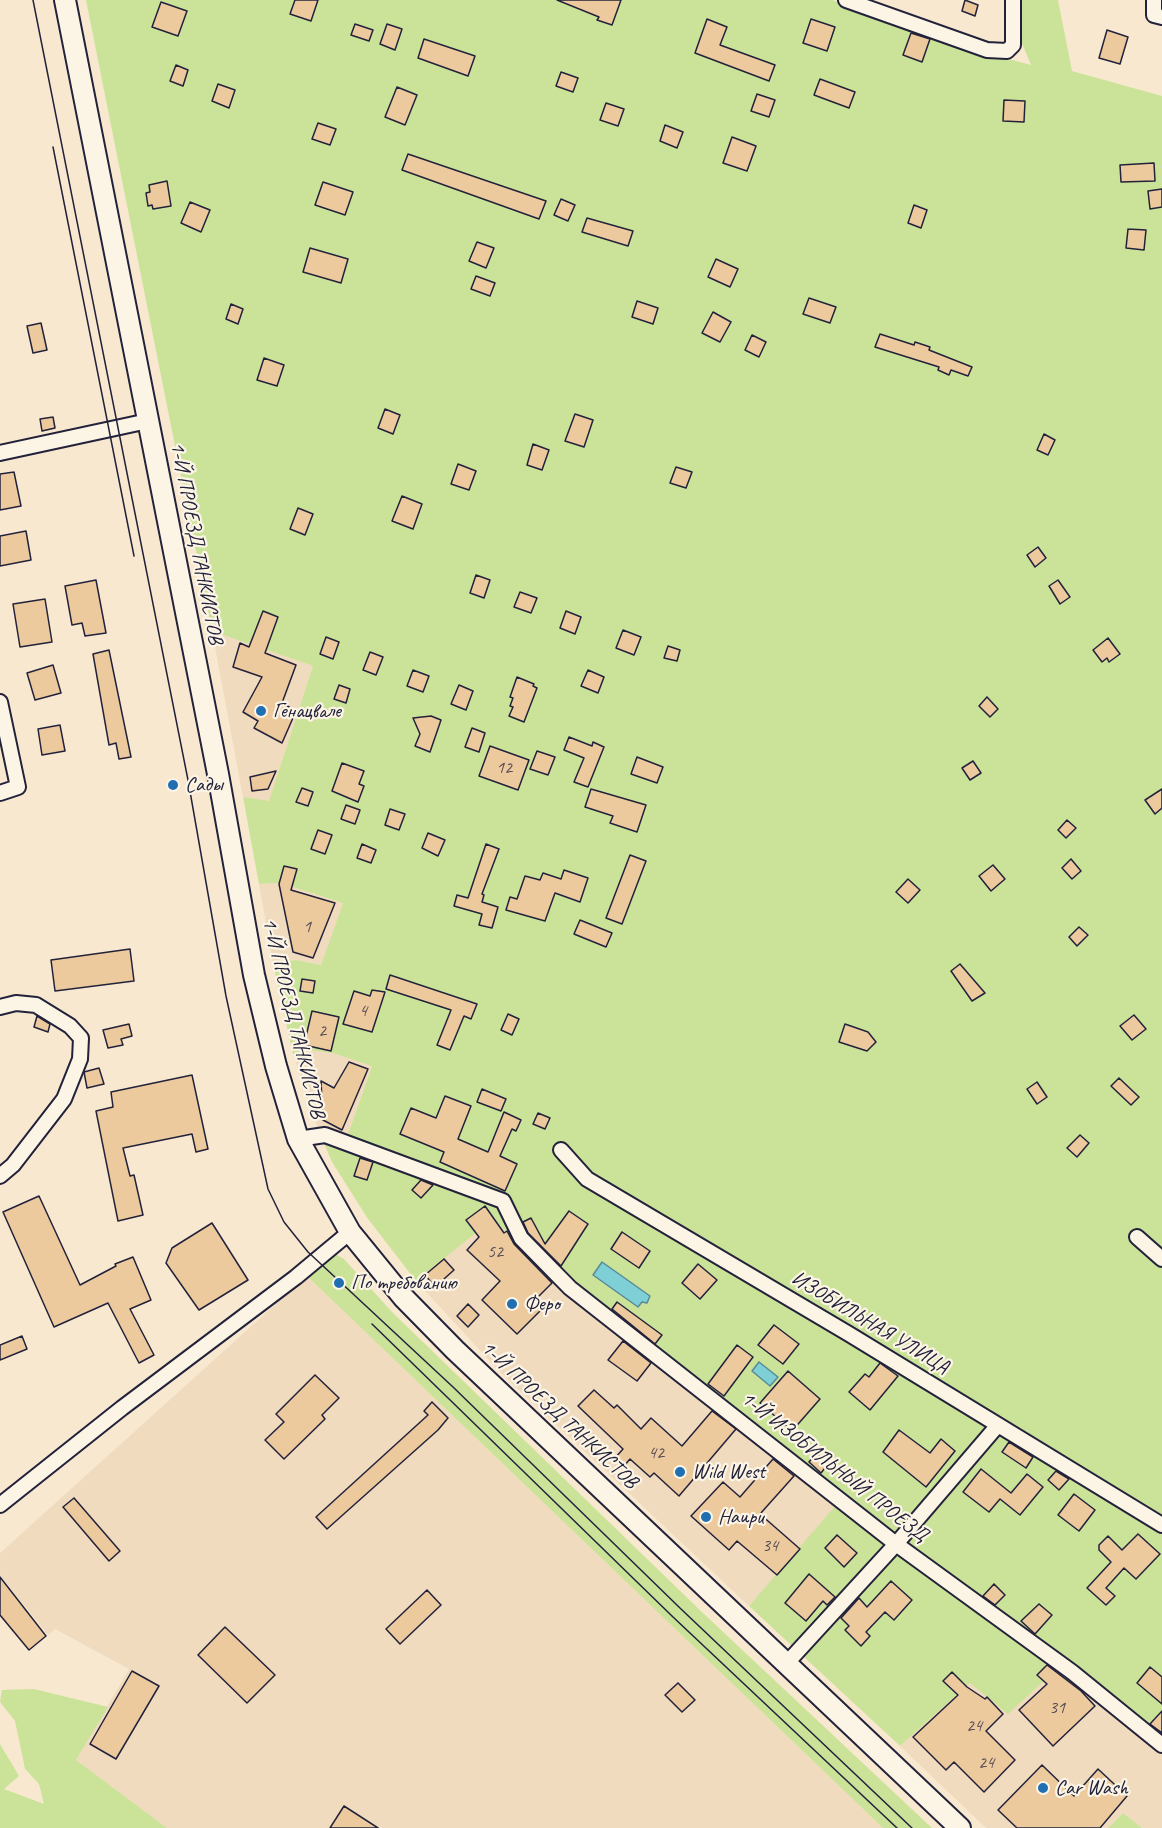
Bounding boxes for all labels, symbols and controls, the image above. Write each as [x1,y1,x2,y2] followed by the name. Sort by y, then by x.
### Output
[164,440,228,646] street label: 1-Й ПРОЕЗД ТАНКИСТОВ
[273,698,341,724] place label: Генацвале
[254,704,268,718] marker: Генацвале
[496,757,512,779] house number: 12
[185,772,223,798] place label: Сады
[166,778,180,792] marker: Сады
[256,915,330,1121] street label: 1-Й ПРОЕЗД ТАНКИСТОВ
[303,916,311,938] house number: 1
[359,1000,367,1022] house number: 4
[318,1020,326,1042] house number: 2
[487,1241,503,1263] house number: 52
[787,1266,953,1380] street label: ИЗОБИЛЬНАЯ УЛИЦА
[351,1270,457,1296] place label: По требованию
[332,1276,346,1290] marker: По требованию
[524,1291,560,1317] place label: Феро
[505,1297,519,1311] marker: Феро
[475,1336,643,1494] street label: 1-Й ПРОЕЗД ТАНКИСТОВ
[736,1386,932,1548] street label: 1-Й ИЗОБИЛЬНЫЙ ПРОЕЗД
[648,1442,664,1464] house number: 42
[692,1459,765,1485] place label: Wild West
[673,1465,687,1479] marker: Wild West
[718,1504,764,1530] place label: Наири
[699,1510,713,1524] marker: Наири
[762,1535,778,1557] house number: 34
[1049,1697,1065,1719] house number: 31
[966,1715,982,1737] house number: 24
[978,1752,994,1774] house number: 24
[1055,1775,1128,1801] place label: Car Wash
[1036,1781,1050,1795] marker: Car Wash

